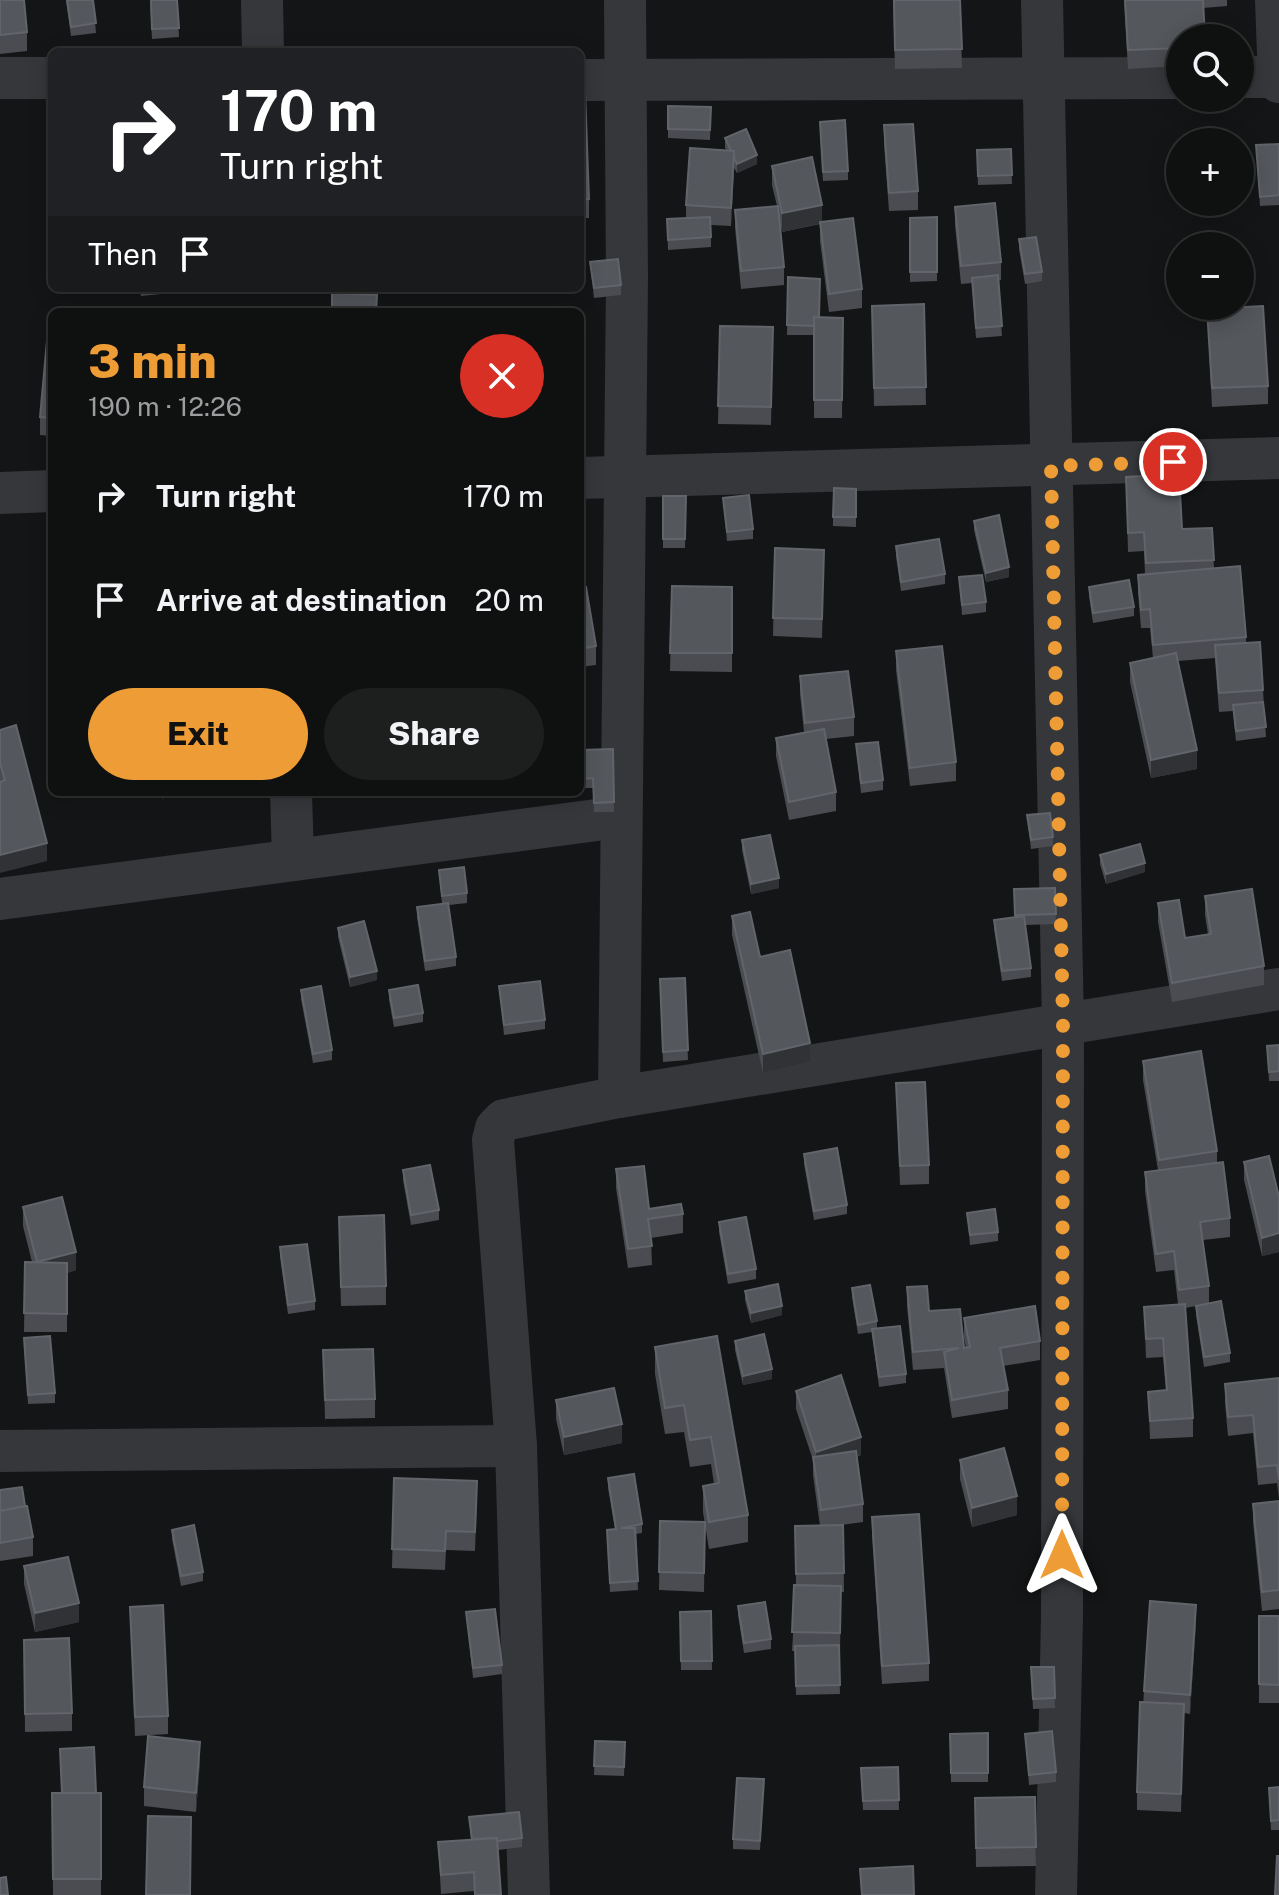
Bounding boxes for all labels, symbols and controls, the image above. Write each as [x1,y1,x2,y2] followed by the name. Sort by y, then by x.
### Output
[1166,24,1254,320] map controls
[1166,24,1254,112] button: search
[220,78,377,144] text: 170 m
[88,80,192,184] icon: right
[1166,128,1254,216] button: +
[220,145,383,187] text: Turn right
[173,232,217,276] icon: arrive
[1166,232,1254,320] button: −
[88,236,157,272] text: Then
[88,332,217,389] text: 3 min
[460,334,544,418] button: close
[88,391,242,422] text: 190 m · 12:26
[1139,428,1207,496] pin
[1151,440,1195,484] icon: arrive
[88,474,132,518] icon: right
[156,478,296,514] text: Turn right
[463,478,544,514] text: 170 m
[88,578,132,622] icon: arrive
[156,582,447,618] text: Arrive at destination
[475,582,544,618] text: 20 m
[88,688,308,780] button: Exit
[324,688,544,780] button: Share
[1020,1513,1104,1597] position arrow

